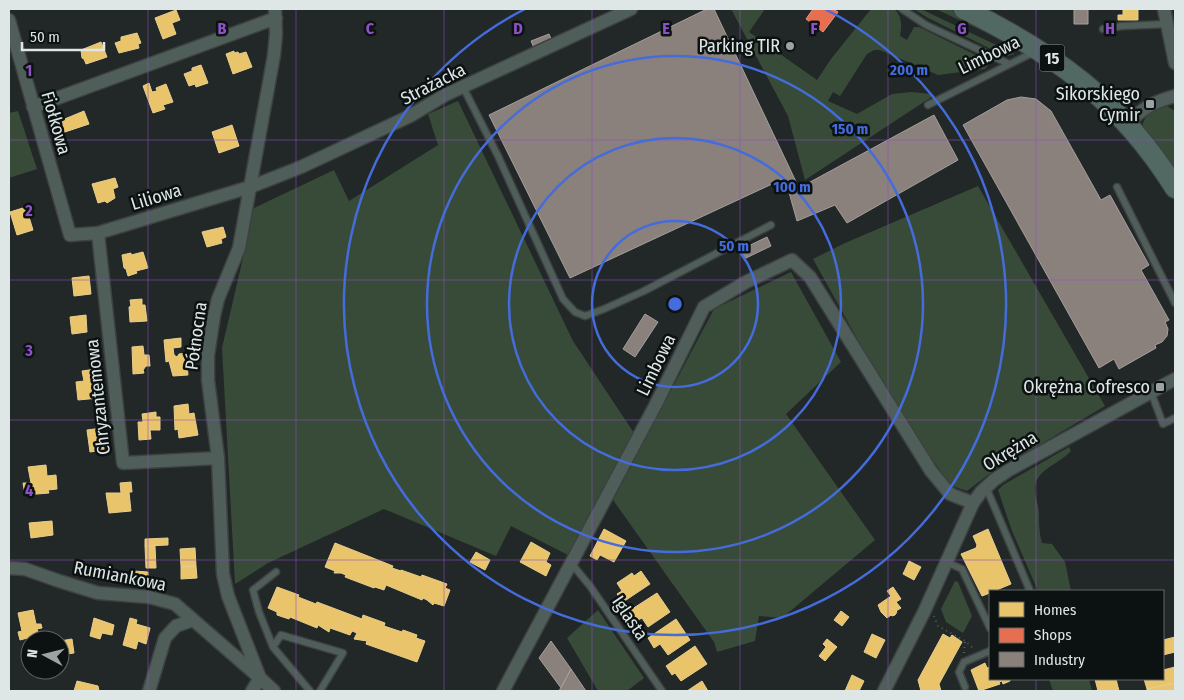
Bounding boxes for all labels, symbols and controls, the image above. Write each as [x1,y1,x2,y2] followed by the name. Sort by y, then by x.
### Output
[218,19,227,38] text: B
[366,19,375,38] text: C
[513,19,523,38] text: D
[662,19,670,38] text: E
[810,19,818,38] text: F
[957,19,967,38] text: G
[1105,19,1115,38] text: H
[22,20,105,52] scale bar
[30,28,60,46] text: 50 m
[955,31,1024,79] street label: Limbowa
[698,35,780,57] place label: Parking TIR
[784,40,796,52] marker: Parking TIR
[1040,44,1064,72] road number: 15
[397,58,469,110] street label: Strażacka
[26,61,32,80] text: 1
[889,61,928,79] text: 200 m
[1056,83,1141,126] place label: Sikorskiego Cymir
[37,89,76,157] street label: Fiołkowa
[1144,98,1156,110] marker: Sikorskiego Cymir
[832,120,868,138] text: 150 m
[773,178,811,196] text: 100 m
[128,179,184,215] street label: Liliowa
[24,201,33,220] text: 2
[719,237,749,255] text: 50 m
[666,295,684,313] centre of rings
[180,300,212,371] street label: Północna
[632,330,680,399] street label: Limbowa
[81,338,115,456] street label: Chryzantemowa
[24,341,33,360] text: 3
[1023,376,1150,398] place label: Okrężna Cofresco
[1154,381,1166,393] marker: Okrężna Cofresco
[979,426,1041,476] street label: Okrężna
[25,481,33,500] text: 4
[72,556,168,596] street label: Rumiankowa
[989,590,1164,680] legend
[607,592,653,645] street label: Iglasta
[1034,601,1076,619] text: Homes
[1034,626,1072,644] text: Shops
[20,630,70,680] north arrow
[24,648,42,659] text: N
[1034,651,1085,669] text: Industry

